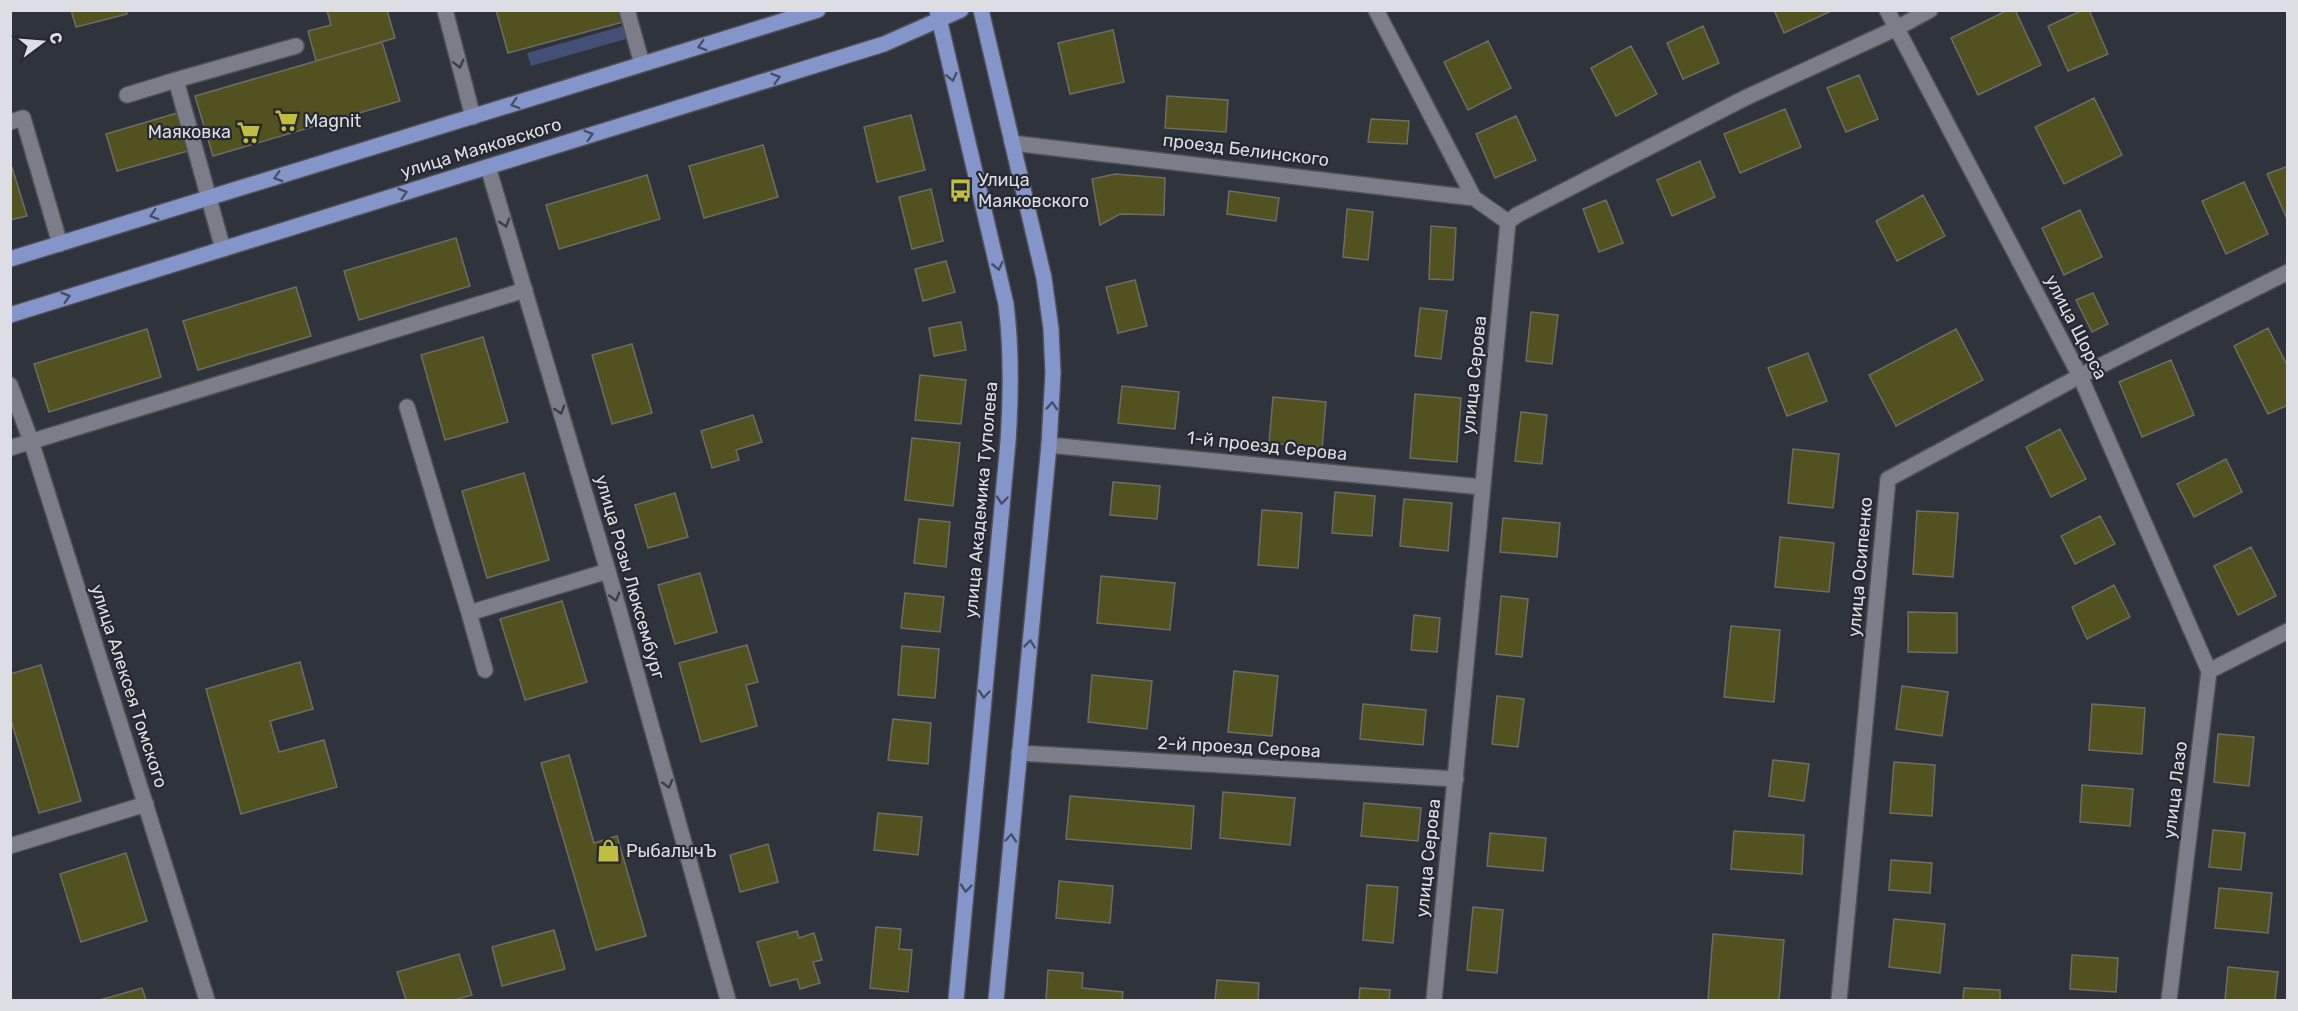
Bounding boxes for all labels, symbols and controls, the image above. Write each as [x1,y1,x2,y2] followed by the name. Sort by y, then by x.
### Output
[12,12,72,72] north arrow
[45,30,67,46] text: С
[697,39,708,51] one-way arrow
[451,59,464,69] one-way arrow
[945,71,958,81] one-way arrow
[770,73,781,85] one-way arrow
[510,97,521,109] one-way arrow
[273,108,299,134] supermarket icon: Magnit
[304,110,361,132] place label: Magnit
[398,113,564,183] street label: улица Маяковского
[236,119,262,145] supermarket icon: Маяковка
[148,121,231,143] place label: Маяковка
[1162,129,1330,171] street label: проезд Белинского
[583,130,594,142] one-way arrow
[978,169,1089,212] place label: Улица Маяковского
[273,170,284,182] one-way arrow
[947,177,973,203] bus stop icon: Улица Маяковского
[397,188,408,200] one-way arrow
[149,208,160,220] one-way arrow
[498,217,510,228] one-way arrow
[990,261,1003,271] one-way arrow
[2040,271,2112,383] street label: улица Щорса
[60,292,71,304] one-way arrow
[1457,315,1491,435] street label: улица Серова
[960,381,1002,619] street label: улица Академика Туполева
[1045,401,1058,410] one-way arrow
[553,404,565,415] one-way arrow
[1186,427,1348,465] street label: 1-й проезд Серова
[590,472,670,682] street label: улица Розы Люксембург
[996,496,1009,505] one-way arrow
[1843,496,1877,638] street label: улица Осипенко
[86,581,172,791] street label: улица Алексея Томского
[608,592,621,602] one-way arrow
[1023,639,1036,648] one-way arrow
[978,690,991,699] one-way arrow
[1157,732,1321,762] street label: 2-й проезд Серова
[2158,740,2192,840] street label: улица Лазо
[661,779,673,789] one-way arrow
[1411,798,1445,918] street label: улица Серова
[1004,833,1017,842] one-way arrow
[595,838,621,864] shop icon: РыбалычЪ
[626,840,717,862] place label: РыбалычЪ
[960,884,973,893] one-way arrow

